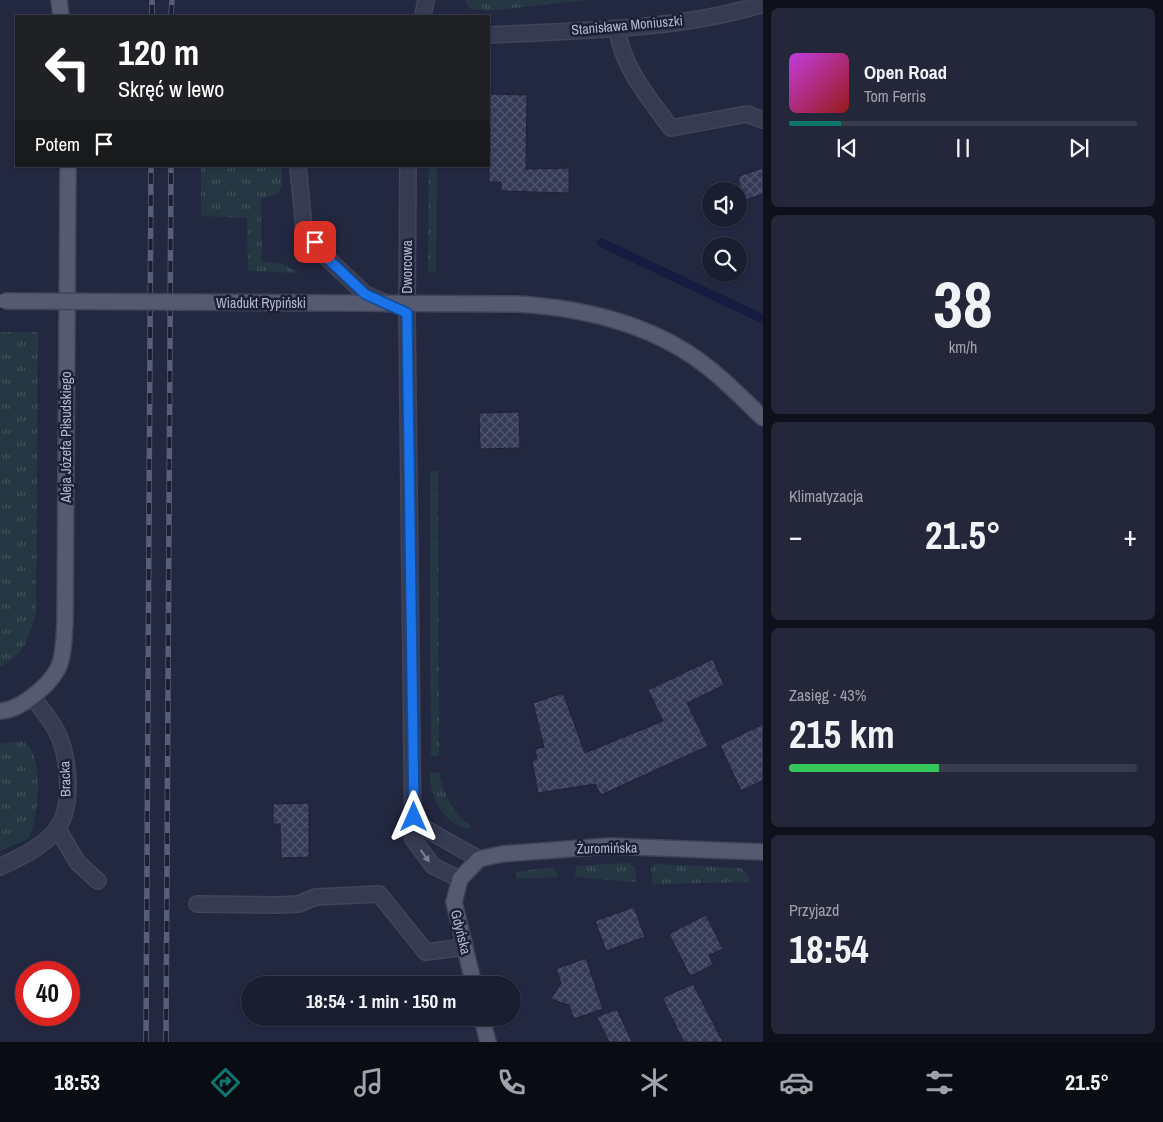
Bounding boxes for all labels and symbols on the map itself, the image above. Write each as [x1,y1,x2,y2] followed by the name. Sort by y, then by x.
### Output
[571,11,683,39] street label: Stanisława Moniuszki
[294,221,336,263] pin
[398,240,416,294] street label: Dworcowa
[216,294,306,312] street label: Wiadukt Rypiński
[57,371,75,504] street label: Aleja Józefa Piłsudskiego
[55,760,75,797] street label: Bracka
[387,790,439,842] position arrow
[577,838,638,858] street label: Żuromińska
[420,849,431,862] one-way arrow
[447,908,475,957] street label: Gdyńska
[15,961,80,1026] speed limit sign: 40

